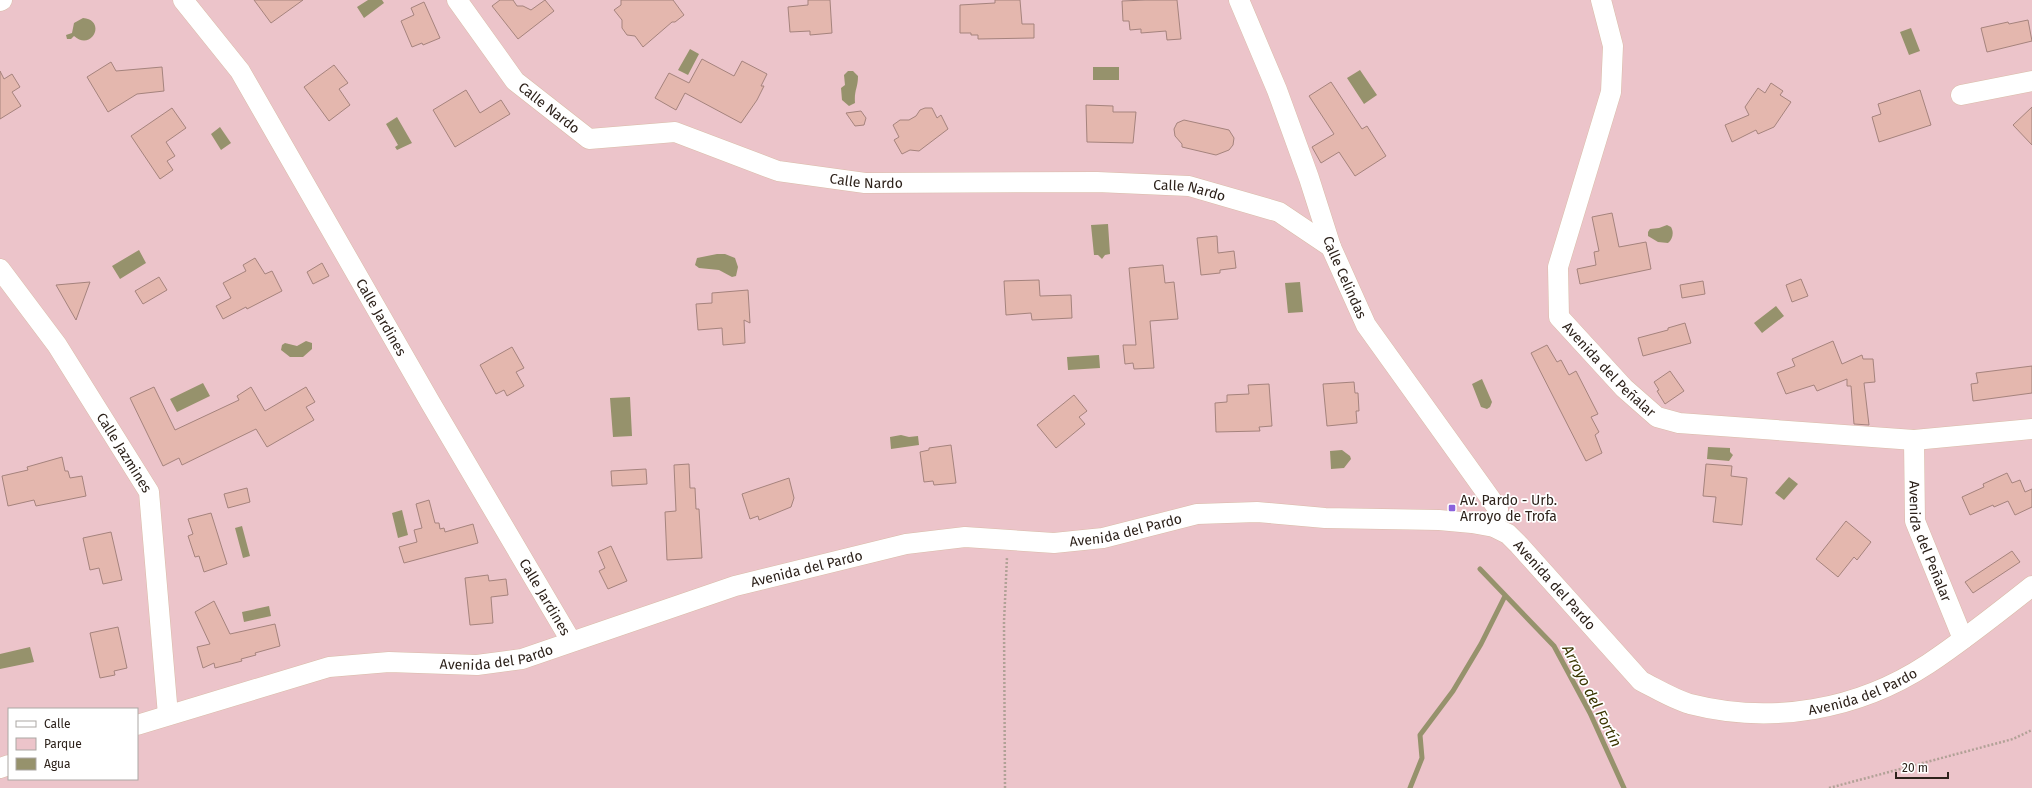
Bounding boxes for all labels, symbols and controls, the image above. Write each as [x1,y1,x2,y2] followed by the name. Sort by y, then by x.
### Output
[515,78,583,137] street label: Calle Nardo
[829,170,903,192] street label: Calle Nardo
[1153,176,1228,205] street label: Calle Nardo
[1320,234,1371,322] street label: Calle Celindas
[352,276,410,359] street label: Calle Jardines
[1559,318,1660,421] street label: Avenida del Peñalar
[93,410,156,496] street label: Calle Jazmines
[1906,481,1956,605] street label: Avenida del Peñalar
[1460,492,1557,525] place label: Av. Pardo - Urb. Arroyo de Trofa
[1447,503,1457,513] marker: Av. Pardo - Urb. Arroyo de Trofa
[1069,510,1184,550] street label: Avenida del Pardo
[1510,537,1599,633] street label: Avenida del Pardo
[749,546,864,590] street label: Avenida del Pardo
[516,555,574,639] street label: Calle Jardines
[440,641,555,674] street label: Avenida del Pardo
[1558,641,1625,750] water label: Arroyo del Fortín
[1807,664,1920,718] street label: Avenida del Pardo
[8,708,138,780] legend
[44,717,71,731] text: Calle
[44,737,82,751] text: Parque
[1896,754,1948,780] scale bar
[44,757,71,771] text: Agua
[1902,761,1928,775] text: 20 m

